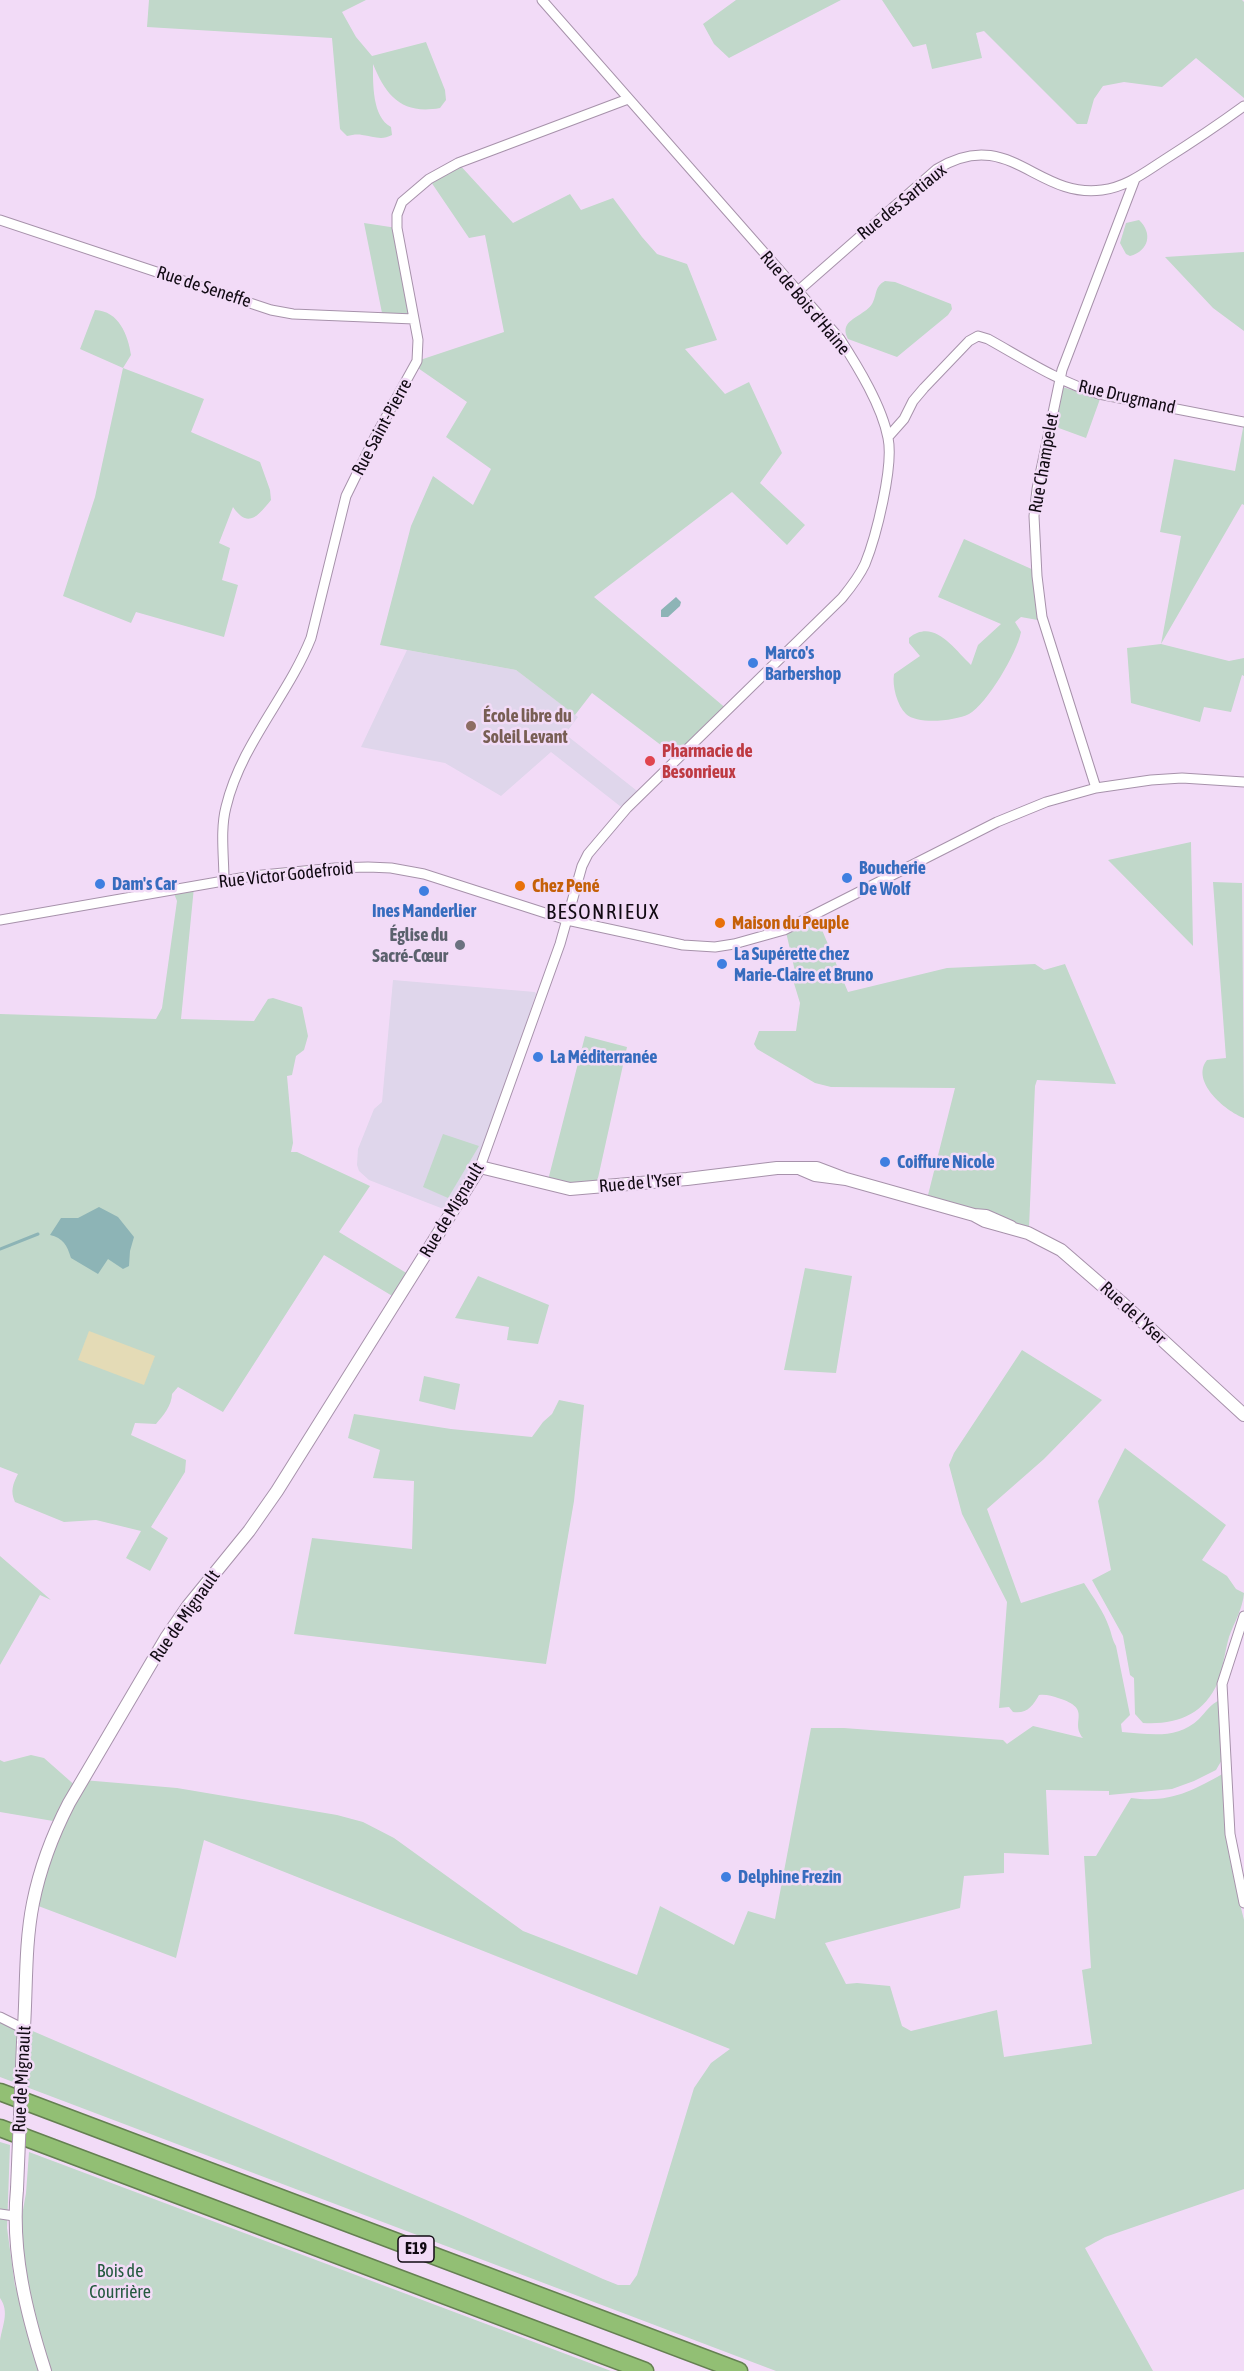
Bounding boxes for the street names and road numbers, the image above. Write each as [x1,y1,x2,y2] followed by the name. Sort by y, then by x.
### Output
[853,159,951,245] street label: Rue des Sartiaux
[755,247,855,359] street label: Rue de Bois d'Haine
[154,262,254,312] street label: Rue de Seneffe
[347,375,417,479] street label: Rue Saint-Pierre
[1076,375,1178,419] street label: Rue Drugmand
[1025,411,1063,515] street label: Rue Champelet
[218,857,354,893] street label: Rue Victor Godefroid
[415,1158,489,1262] street label: Rue de Mignault
[598,1169,682,1197] street label: Rue de l'Yser
[1096,1277,1170,1349] street label: Rue de l'Yser
[145,1566,225,1666] street label: Rue de Mignault
[8,2025,36,2133] street label: Rue de Mignault
[398,2236,434,2262] road number: E19

